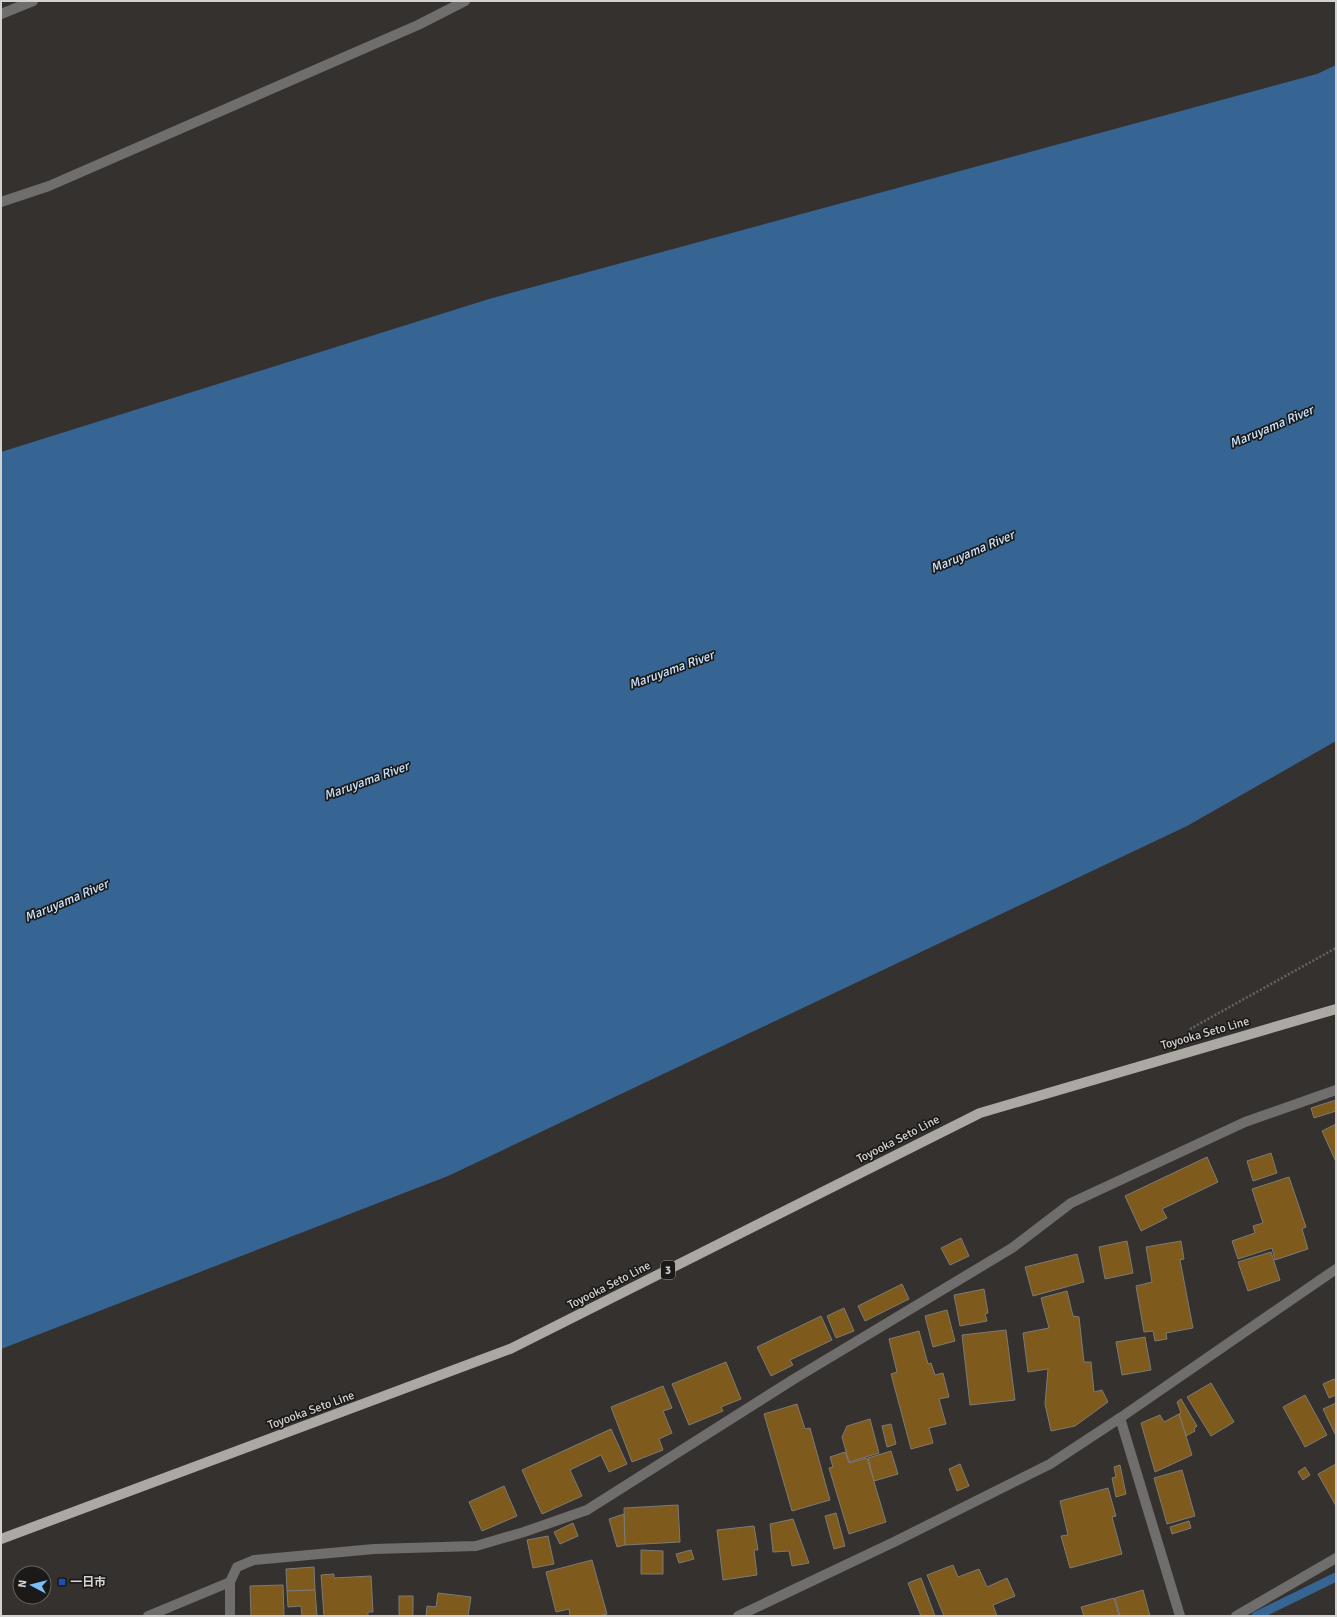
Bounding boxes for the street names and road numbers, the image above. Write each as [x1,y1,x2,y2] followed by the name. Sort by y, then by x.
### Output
[1159,1014,1251,1053] street label: Toyooka Seto Line
[854,1112,942,1167] street label: Toyooka Seto Line
[565,1258,653,1313] street label: Toyooka Seto Line
[661,1261,675,1279] road number: 3
[266,1388,357,1433] street label: Toyooka Seto Line

